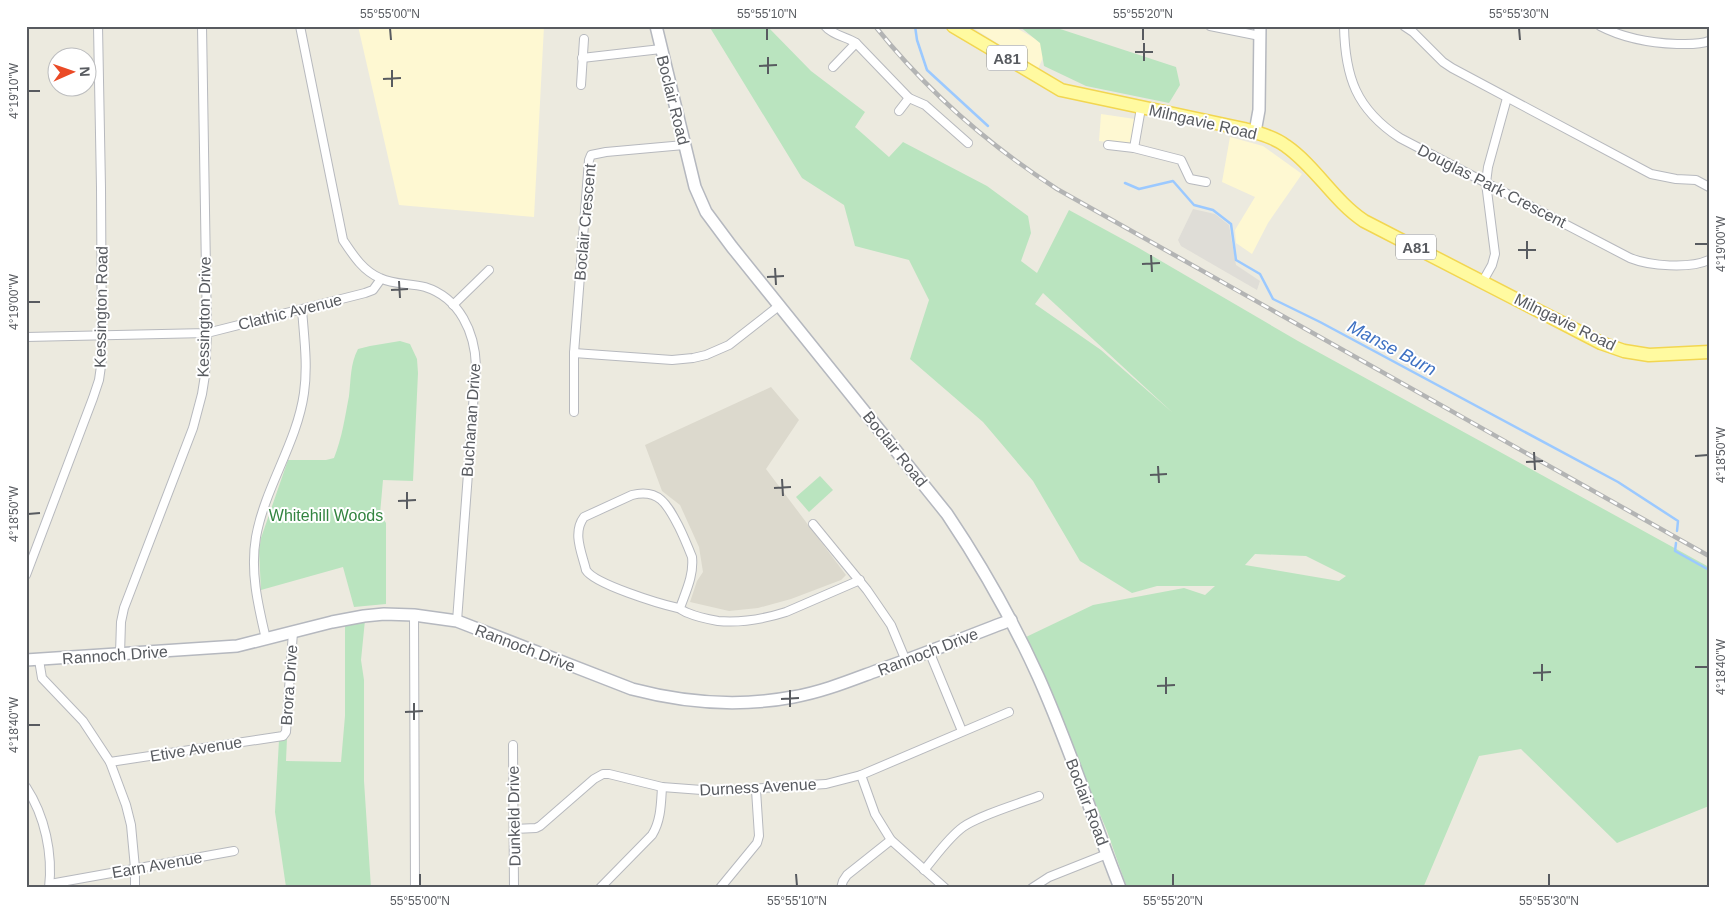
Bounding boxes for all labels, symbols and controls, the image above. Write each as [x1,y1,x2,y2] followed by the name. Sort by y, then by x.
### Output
[360,7,420,21] text: 55°55'00"N
[737,7,797,21] text: 55°55'10"N
[1113,7,1173,21] text: 55°55'20"N
[1489,7,1549,21] text: 55°55'30"N
[987,46,1027,70] road number: A81
[48,48,98,98] north arrow
[654,53,692,147] street label: Boclair Road
[7,62,21,119] text: 4°19'10"W
[77,66,93,77] text: N
[1147,101,1259,143] street label: Milngavie Road
[1415,141,1570,231] street label: Douglas Park Crescent
[571,162,599,281] street label: Boclair Crescent
[1714,215,1728,272] text: 4°19'00"W
[1396,234,1436,260] road number: A81
[91,246,111,368] street label: Kessington Road
[194,256,214,378] street label: Kessington Drive
[7,273,21,330] text: 4°19'00"W
[1512,290,1618,354] street label: Milngavie Road
[236,291,344,333] street label: Clathic Avenue
[1344,316,1440,380] water label: Manse Burn
[459,363,483,477] street label: Buchanan Drive
[860,408,930,490] street label: Boclair Road
[1714,426,1728,483] text: 4°18'50"W
[7,485,21,542] text: 4°18'50"W
[269,507,383,524] park label: Whitehill Woods
[473,621,578,675] street label: Rannoch Drive
[876,625,981,679] street label: Rannoch Drive
[1714,638,1728,695] text: 4°18'40"W
[62,643,168,667] street label: Rannoch Drive
[278,644,300,726] street label: Brora Drive
[7,696,21,753] text: 4°18'40"W
[149,733,243,765] street label: Etive Avenue
[1063,756,1111,848] street label: Boclair Road
[505,766,523,866] street label: Dunkeld Drive
[699,775,817,799] street label: Durness Avenue
[111,849,204,881] street label: Earn Avenue
[390,894,450,908] text: 55°55'00"N
[767,894,827,908] text: 55°55'10"N
[1143,894,1203,908] text: 55°55'20"N
[1519,894,1579,908] text: 55°55'30"N

